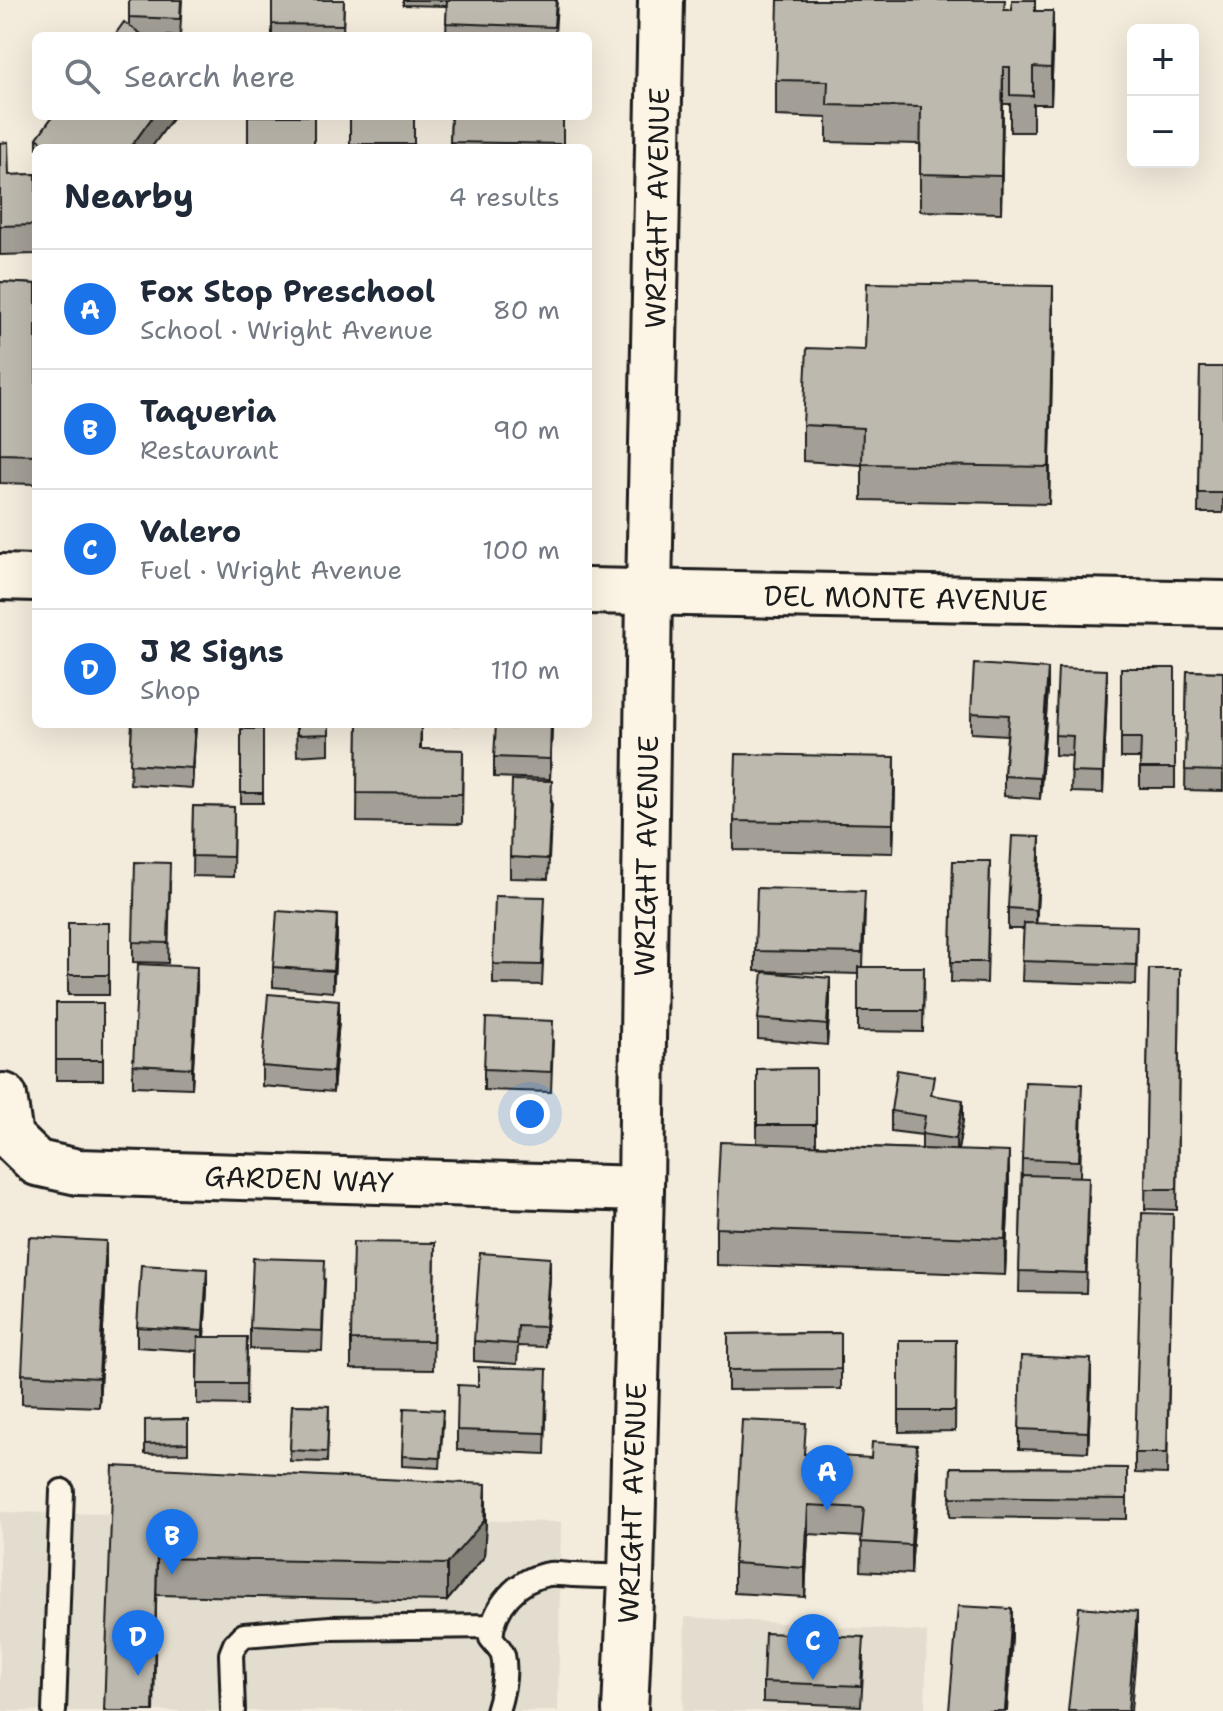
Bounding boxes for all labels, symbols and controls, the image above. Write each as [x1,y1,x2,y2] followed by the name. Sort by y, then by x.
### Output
[1127,24,1199,168] map controls
[1127,24,1199,96] button: +
[32,32,592,120] search box
[60,54,104,98] icon: search
[124,56,295,97] text: Search here
[636,87,678,329] street label: WRIGHT AVENUE
[1127,96,1199,168] button: −
[64,173,194,219] text: Nearby
[448,179,560,214] text: 4 results
[140,271,435,312] text: Fox Stop Preschool
[80,292,100,327] text: A
[493,292,560,327] text: 80 m
[140,312,433,347] text: School · Wright Avenue
[140,391,276,432] text: Taqueria
[82,412,98,447] text: B
[493,412,560,447] text: 90 m
[140,432,279,467] text: Restaurant
[140,511,241,552] text: Valero
[82,532,98,567] text: C
[482,532,560,567] text: 100 m
[140,552,402,587] text: Fuel · Wright Avenue
[764,577,1048,619] street label: DEL MONTE AVENUE
[140,631,284,672] text: J R Signs
[81,652,99,687] text: D
[490,652,560,687] text: 110 m
[140,672,201,707] text: Shop
[625,735,667,977] street label: WRIGHT AVENUE
[510,1094,550,1134] your location
[204,1157,395,1201] street label: GARDEN WAY
[609,1382,655,1624] street label: WRIGHT AVENUE
[801,1445,853,1511] pin: A
[146,1509,198,1575] pin: B
[112,1610,164,1676] pin: D
[787,1614,839,1680] pin: C

